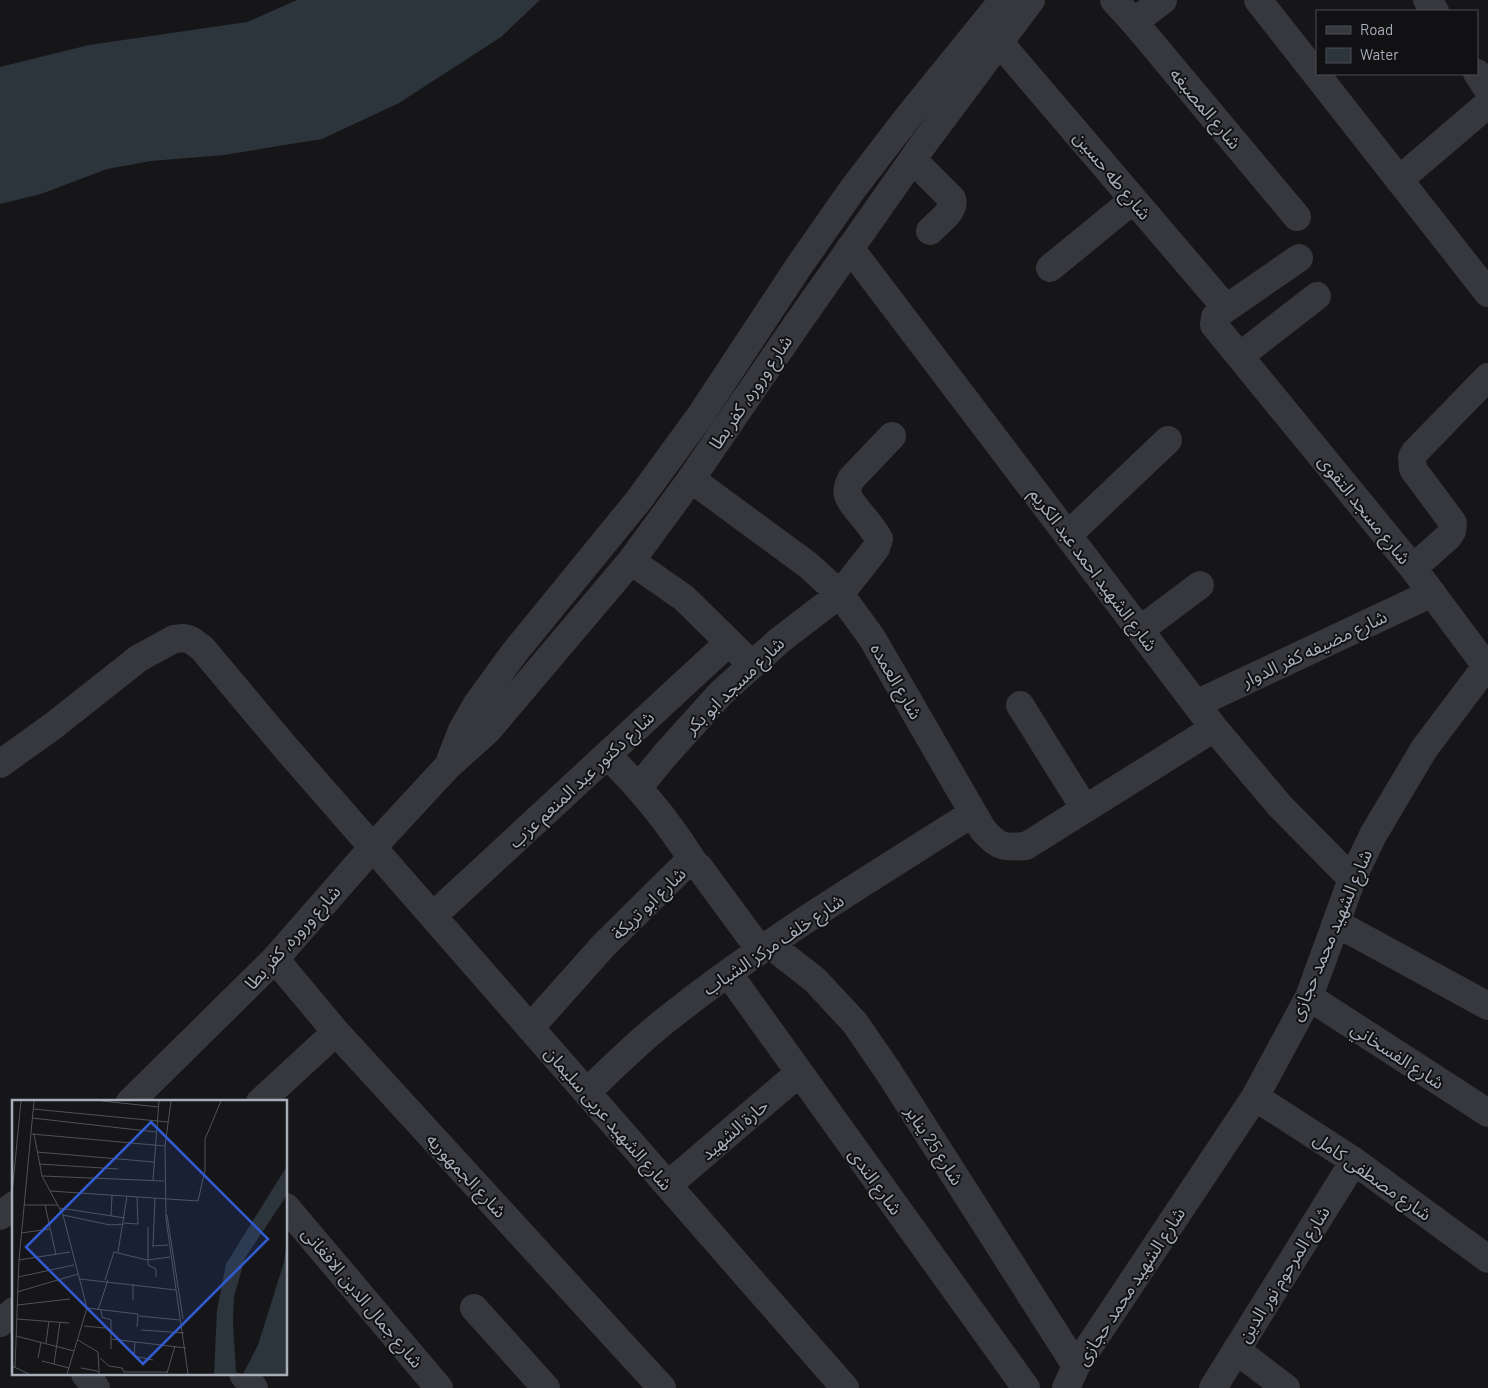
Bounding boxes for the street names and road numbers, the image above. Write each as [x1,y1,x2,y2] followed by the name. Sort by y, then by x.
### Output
[1163,63,1246,156] street label: شارع المصبغه
[1066,126,1156,226] street label: شارع طه حسين
[704,331,800,455] street label: شارع وروره, كفر بطا
[1311,450,1416,571] street label: شارع مسجد التقوى
[1022,483,1163,658] street label: شارع الشهيد احمد عبد الكريم
[1237,605,1392,695] street label: شارع مضيفه كفر الدوار
[679,632,791,742] street label: شارع مسجد ابو بكر
[863,639,928,725] street label: شارع العمده
[504,706,661,855] street label: شارع دكتور عبد المنعم عزب
[1284,846,1380,1026] street label: شارع الشهيد محمد حجازى
[606,862,693,947] street label: شارع ابو تريكة
[239,880,348,996] street label: شارع وروره, كفر بطا
[698,889,850,1003] street label: شارع خلف مركز الشباب
[1345,1017,1449,1097] street label: شارع الفسخاني
[537,1042,677,1197] street label: شارع الشهيد عربى سليمان
[696,1094,773,1165] street label: حارة الشهيد
[897,1100,969,1191] street label: شارع 25 يناير
[1307,1127,1436,1228] street label: شارع مصطفى كامل
[419,1128,512,1224] street label: شارع الجمهوريه
[841,1143,908,1221] street label: شارع الندى
[1232,1202,1337,1348] street label: شارع المرحوم نور الدين
[1071,1203,1193,1371] street label: شارع الشهيد محمد حجازى
[295,1222,428,1375] street label: شارع جمال الدين الافغانى

